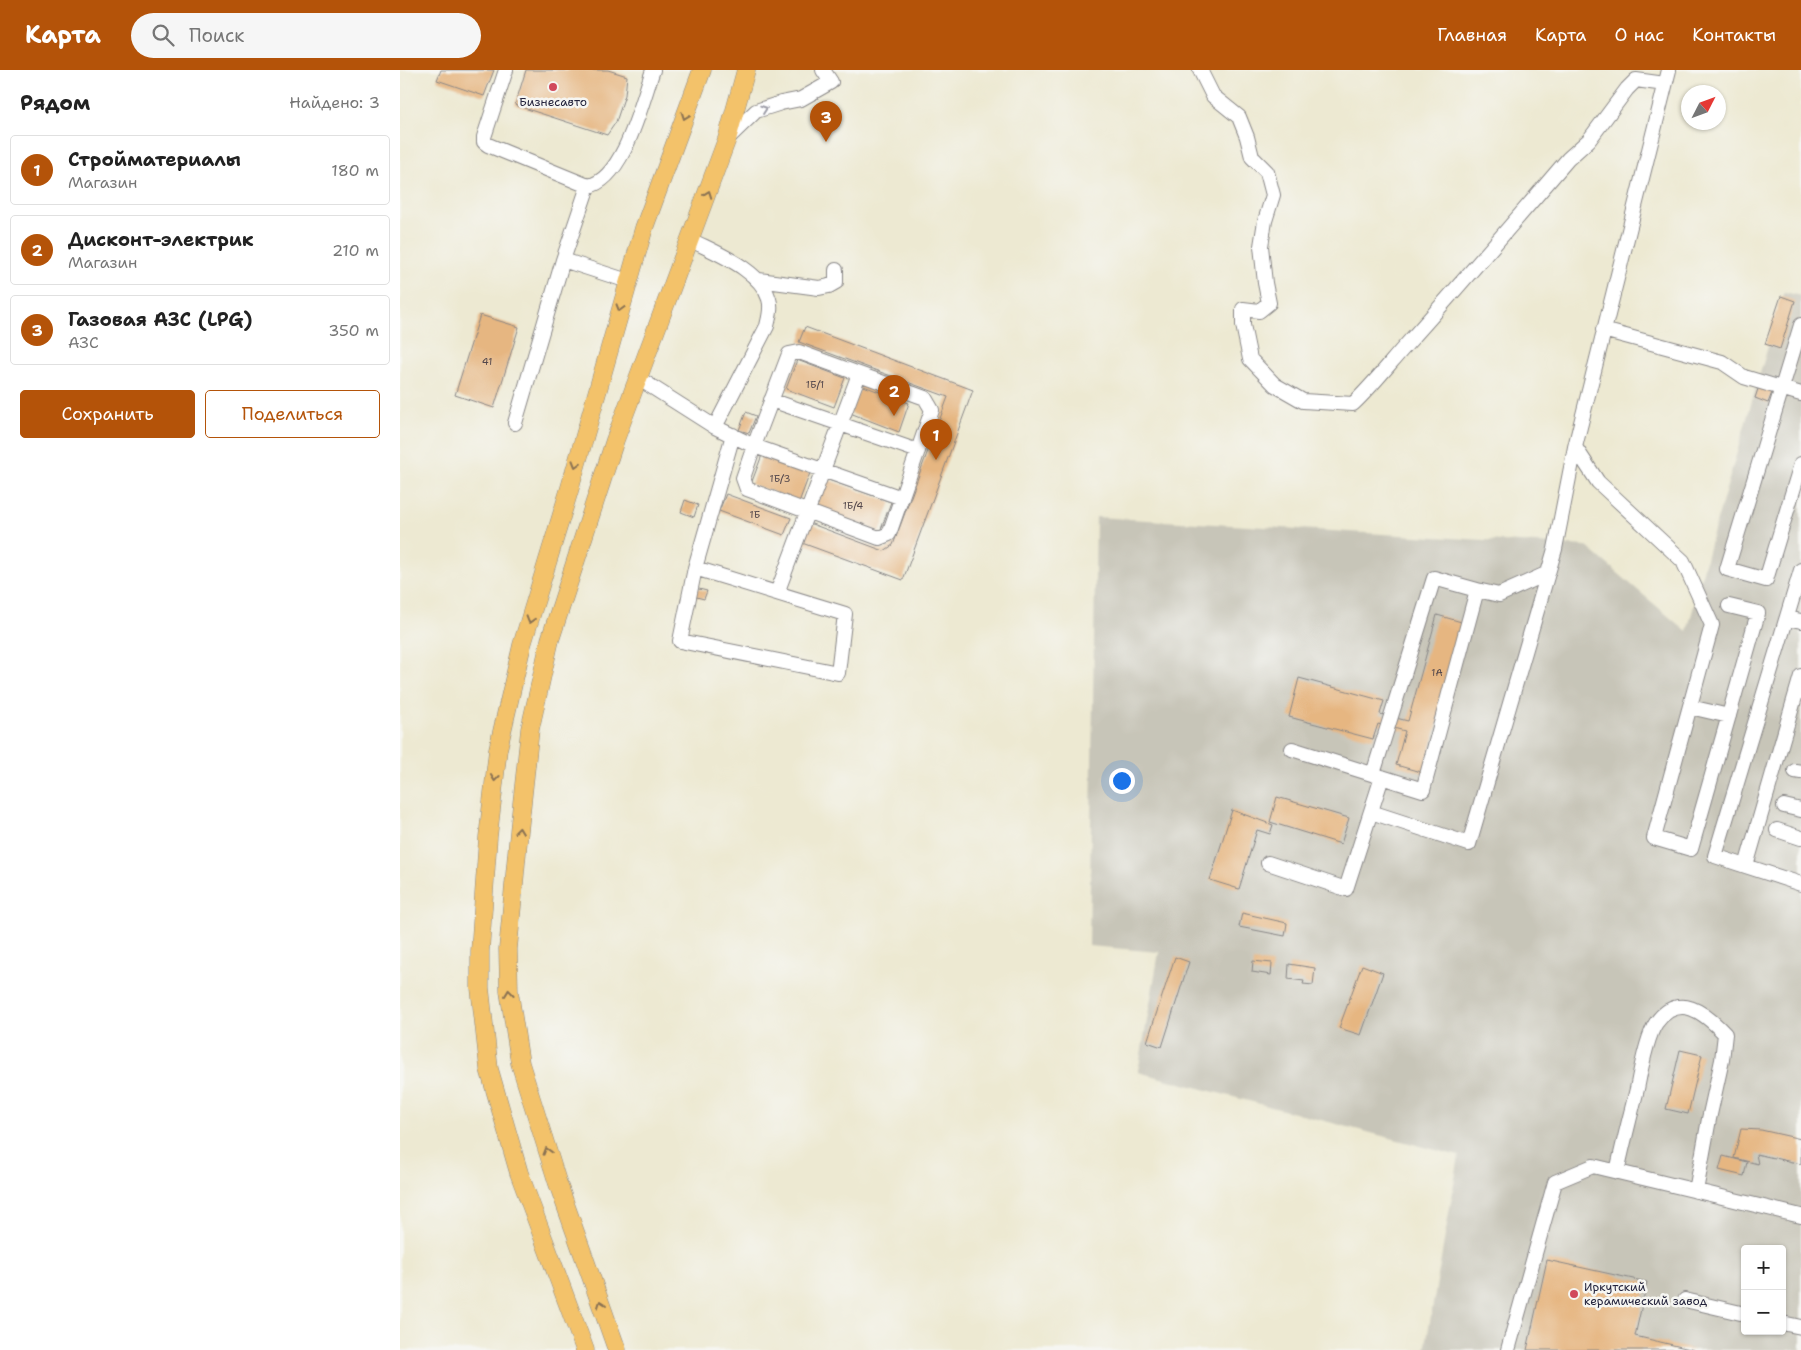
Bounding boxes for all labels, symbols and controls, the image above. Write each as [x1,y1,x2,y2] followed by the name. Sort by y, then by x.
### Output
[131,13,481,58] search box
[25,19,101,51] text: Карта
[149,21,177,49] icon: search
[189,23,244,48] text: Поиск
[1437,23,1507,47] text: Главная
[1535,23,1587,47] text: Карта
[1615,23,1664,47] text: О нас
[1692,23,1776,47] text: Контакты
[547,81,559,93] marker: Бизнесавто
[1681,85,1726,130] north arrow
[20,89,90,117] text: Рядом
[289,92,380,113] text: Найдено: 3
[519,94,587,110] place label: Бизнесавто
[810,101,842,142] pin: 3
[759,105,768,115] one-way arrow
[681,111,692,120] one-way arrow
[68,147,241,172] text: Стройматериалы
[33,160,41,181] text: 1
[331,160,379,181] text: 180 m
[68,172,137,193] text: Магазин
[702,190,712,199] one-way arrow
[68,227,254,252] text: Дисконт-электрик
[31,240,43,261] text: 2
[332,240,379,261] text: 210 m
[68,252,137,273] text: Магазин
[616,303,626,312] one-way arrow
[68,307,253,332] text: Газовая АЗС (LPG)
[31,320,43,341] text: 3
[328,320,379,341] text: 350 m
[68,332,99,353] text: АЗС
[482,355,492,368] house number: 41
[878,375,910,416] pin: 2
[806,378,824,391] house number: 1Б/1
[20,390,195,438] button: Сохранить
[205,390,380,438] button: Поделиться
[920,419,952,460] pin: 1
[572,460,582,468] one-way arrow
[769,472,791,485] house number: 1Б/3
[843,499,863,512] house number: 1Б/4
[750,508,760,521] house number: 1Б
[525,615,535,624] one-way arrow
[1431,666,1443,679] house number: 1А
[1109,768,1135,794] your location
[490,775,501,783] one-way arrow
[513,827,524,835] one-way arrow
[504,989,515,997] one-way arrow
[543,1147,553,1155] one-way arrow
[1741,1245,1786,1335] map controls
[1741,1245,1786,1290] button: +
[1584,1279,1708,1309] place label: Иркутский керамический завод
[1568,1288,1580,1300] marker: Иркутский керамический завод
[1741,1290,1786,1335] button: −
[597,1300,607,1309] one-way arrow

